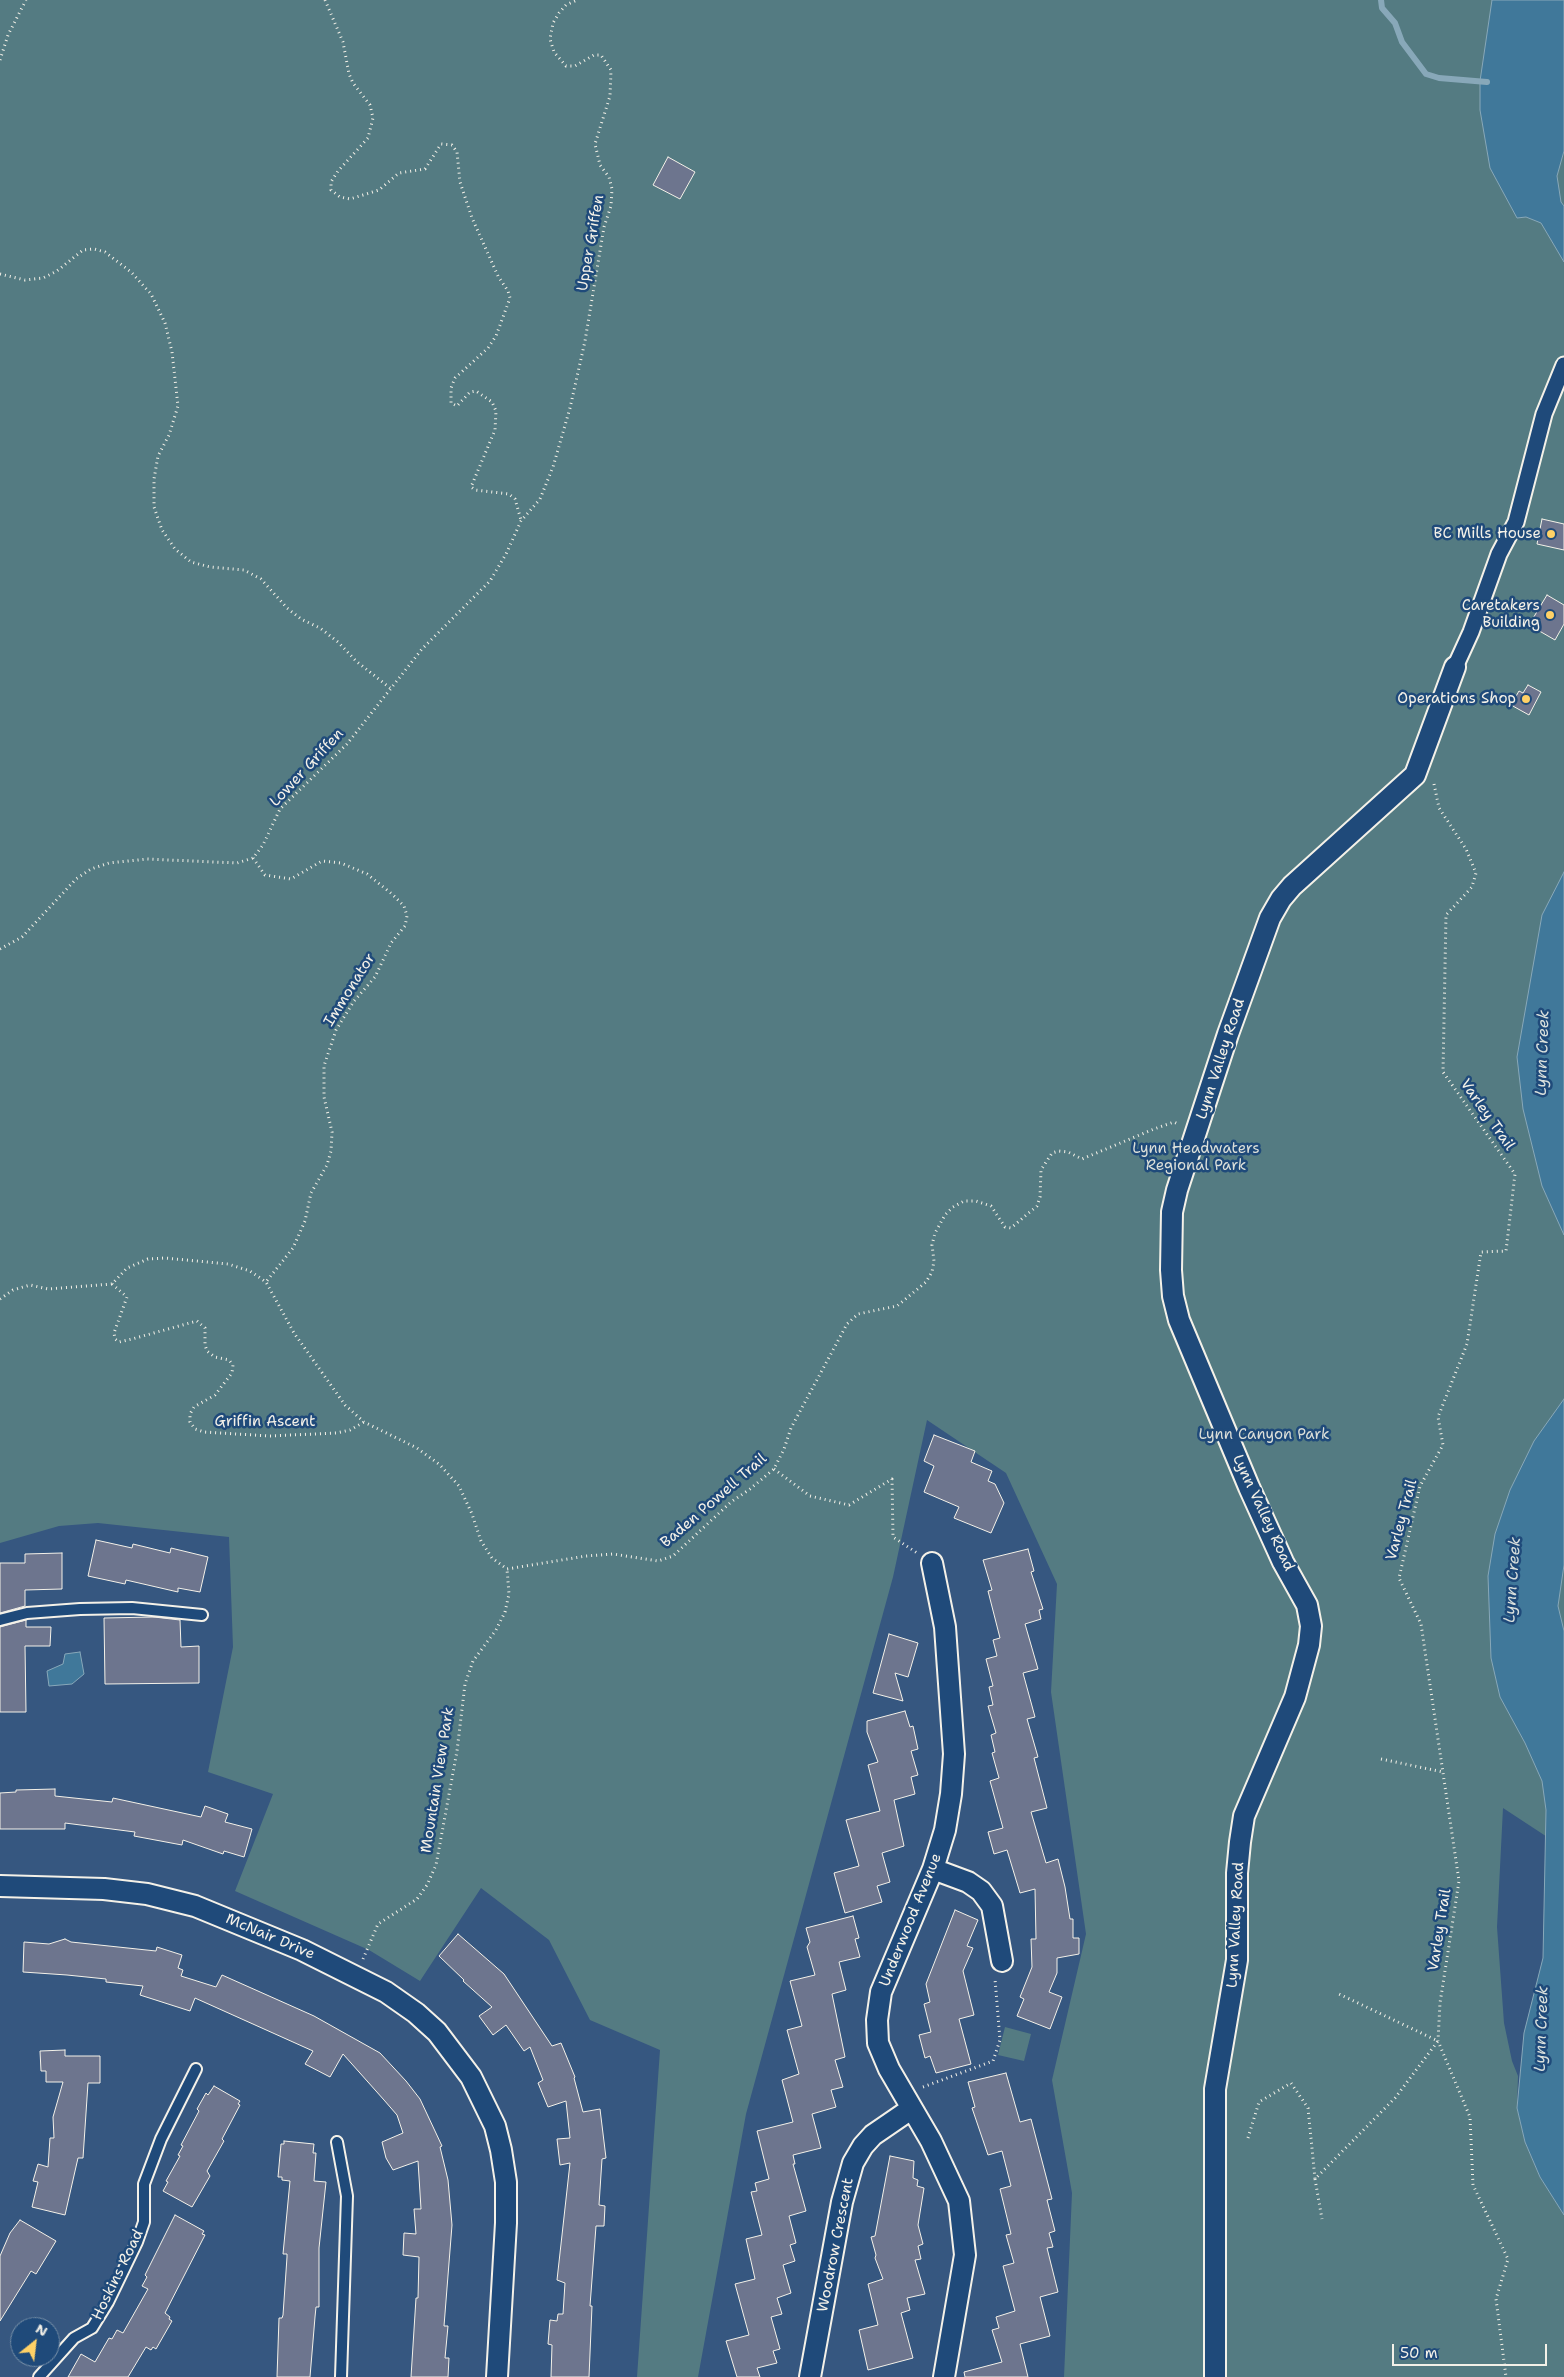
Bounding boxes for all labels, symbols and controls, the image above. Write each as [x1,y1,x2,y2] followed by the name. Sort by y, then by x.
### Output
[574,193,608,293] street label: Upper Griffen
[1434,525,1541,543] place label: BC Mills House
[1545,528,1557,540] marker: BC Mills House
[1462,597,1540,632] place label: Caretakers Building
[1544,609,1556,621] marker: Caretakers Building
[1397,690,1516,708] place label: Operations Shop
[1520,693,1532,705] marker: Operations Shop
[266,725,348,811] street label: Lower Griffen
[320,950,380,1030] street label: Immonator
[1193,996,1249,1122] street label: Lynn Valley Road
[1532,1010,1554,1096] water label: Lynn Creek
[1456,1076,1518,1154] street label: Varley Trail
[1132,1140,1260,1175] park label: Lynn Headwaters Regional Park
[214,1413,316,1431] street label: Griffin Ascent
[1198,1426,1330,1444] park label: Lynn Canyon Park
[657,1450,771,1552] street label: Baden Powell Trail
[1228,1452,1298,1574] street label: Lynn Valley Road
[1383,1478,1421,1562] street label: Varley Trail
[1500,1536,1526,1624] water label: Lynn Creek
[418,1706,458,1854] street label: Mountain View Park
[876,1851,946,1989] street label: Underwood Avenue
[1224,1861,1248,1989] street label: Lynn Valley Road
[1425,1888,1455,1972] street label: Varley Trail
[223,1910,317,1964] street label: McNair Drive
[1531,1986,1553,2072] water label: Lynn Creek
[814,2176,858,2314] street label: Woodrow Crescent
[88,2227,148,2323] street label: Hoskins Road
[10,2317,60,2367] north arrow
[33,2319,51,2340] text: N
[1394,2334,1549,2366] scale bar
[1400,2343,1438,2363] text: 50 m

